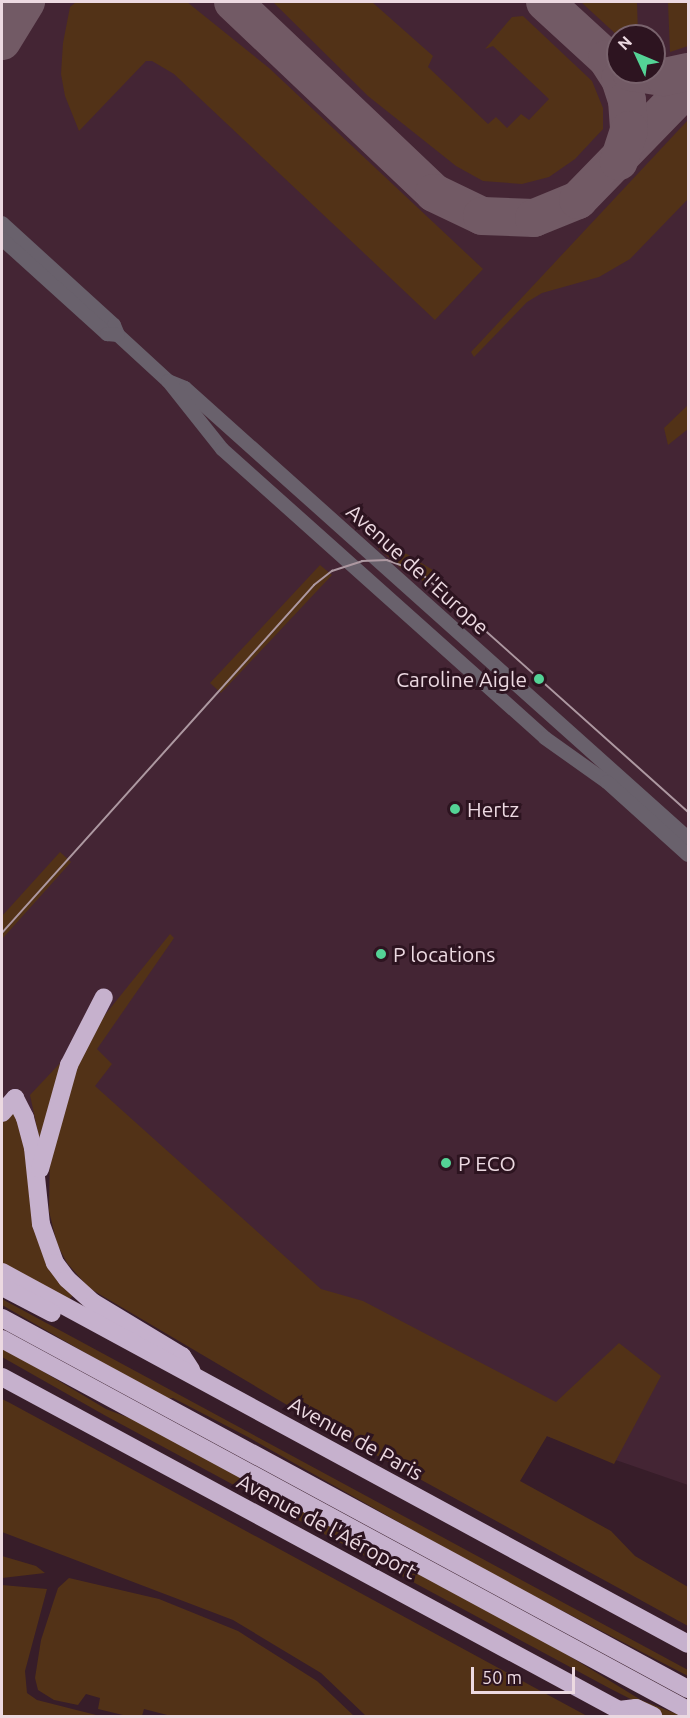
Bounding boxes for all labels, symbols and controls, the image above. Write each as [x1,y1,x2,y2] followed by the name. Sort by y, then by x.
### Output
[606,24,666,84] north arrow
[614,32,635,53] text: N
[342,499,494,639] street label: Avenue de l'Europe
[396,666,527,692] place label: Caroline Aigle
[532,672,546,686] marker: Caroline Aigle
[467,796,519,822] place label: Hertz
[448,802,462,816] marker: Hertz
[393,941,495,967] place label: P locations
[374,947,388,961] marker: P locations
[458,1150,516,1176] place label: P ECO
[439,1156,453,1170] marker: P ECO
[284,1391,428,1485] street label: Avenue de Paris
[233,1468,421,1584] street label: Avenue de l'Aéroport
[474,1655,578,1693] scale bar
[482,1667,522,1687] text: 50 m

